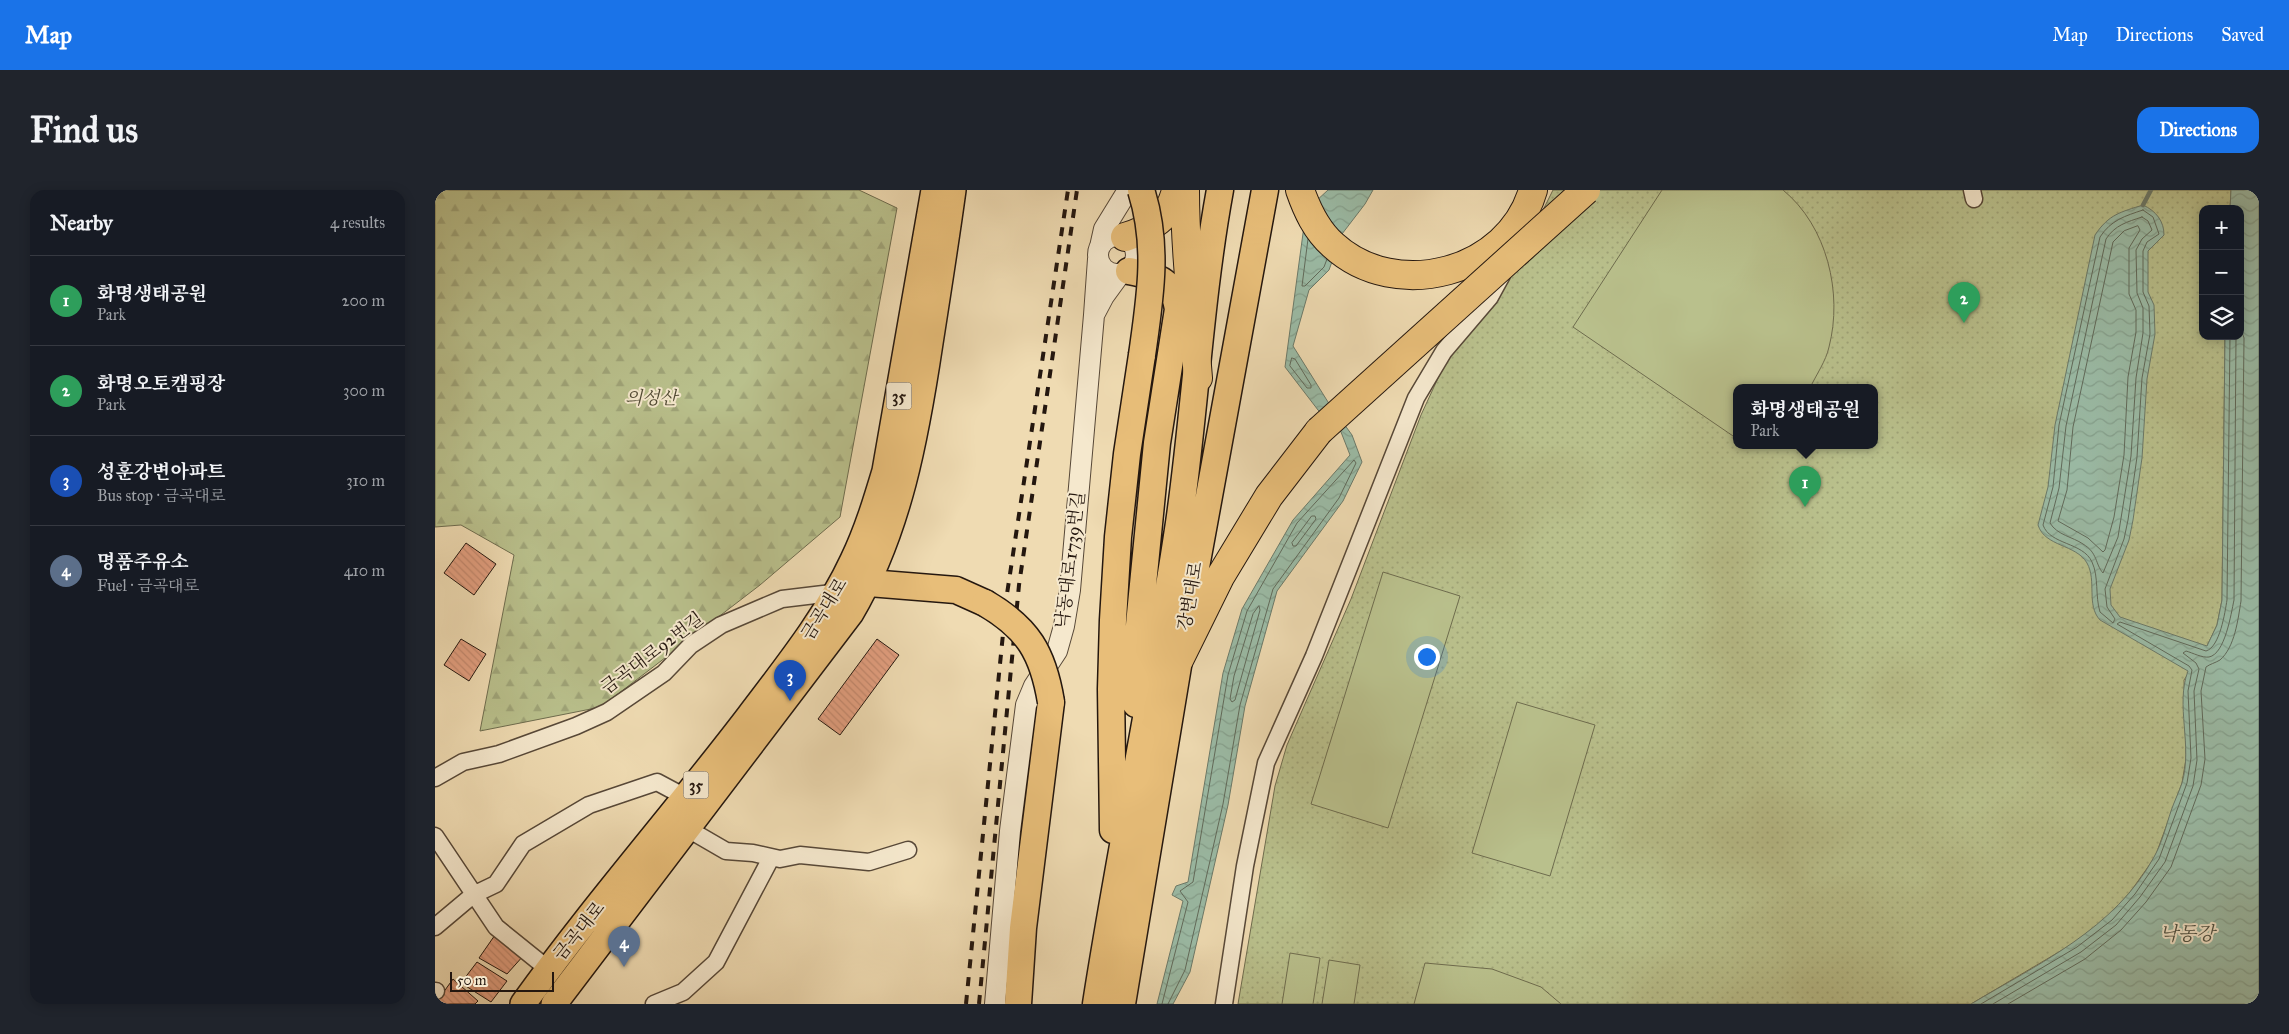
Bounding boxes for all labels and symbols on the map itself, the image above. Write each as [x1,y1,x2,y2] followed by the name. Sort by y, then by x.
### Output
[1948,282,1980,323] pin: 2
[887,382,911,410] road number: 35
[625,387,680,409] park label: 의성산
[1789,466,1821,507] pin: 1
[1051,490,1089,630] street label: 낙동대로1739번길
[1173,560,1207,632] street label: 강변대로
[796,574,852,644] street label: 금곡대로
[596,607,708,699] street label: 금곡대로92번길
[1414,644,1440,670] your location
[774,660,806,701] pin: 3
[683,772,709,798] road number: 35
[549,897,609,965] street label: 금곡대로
[2159,922,2217,945] water label: 낙동강
[608,926,640,967] pin: 4
[450,969,554,992] scale bar

